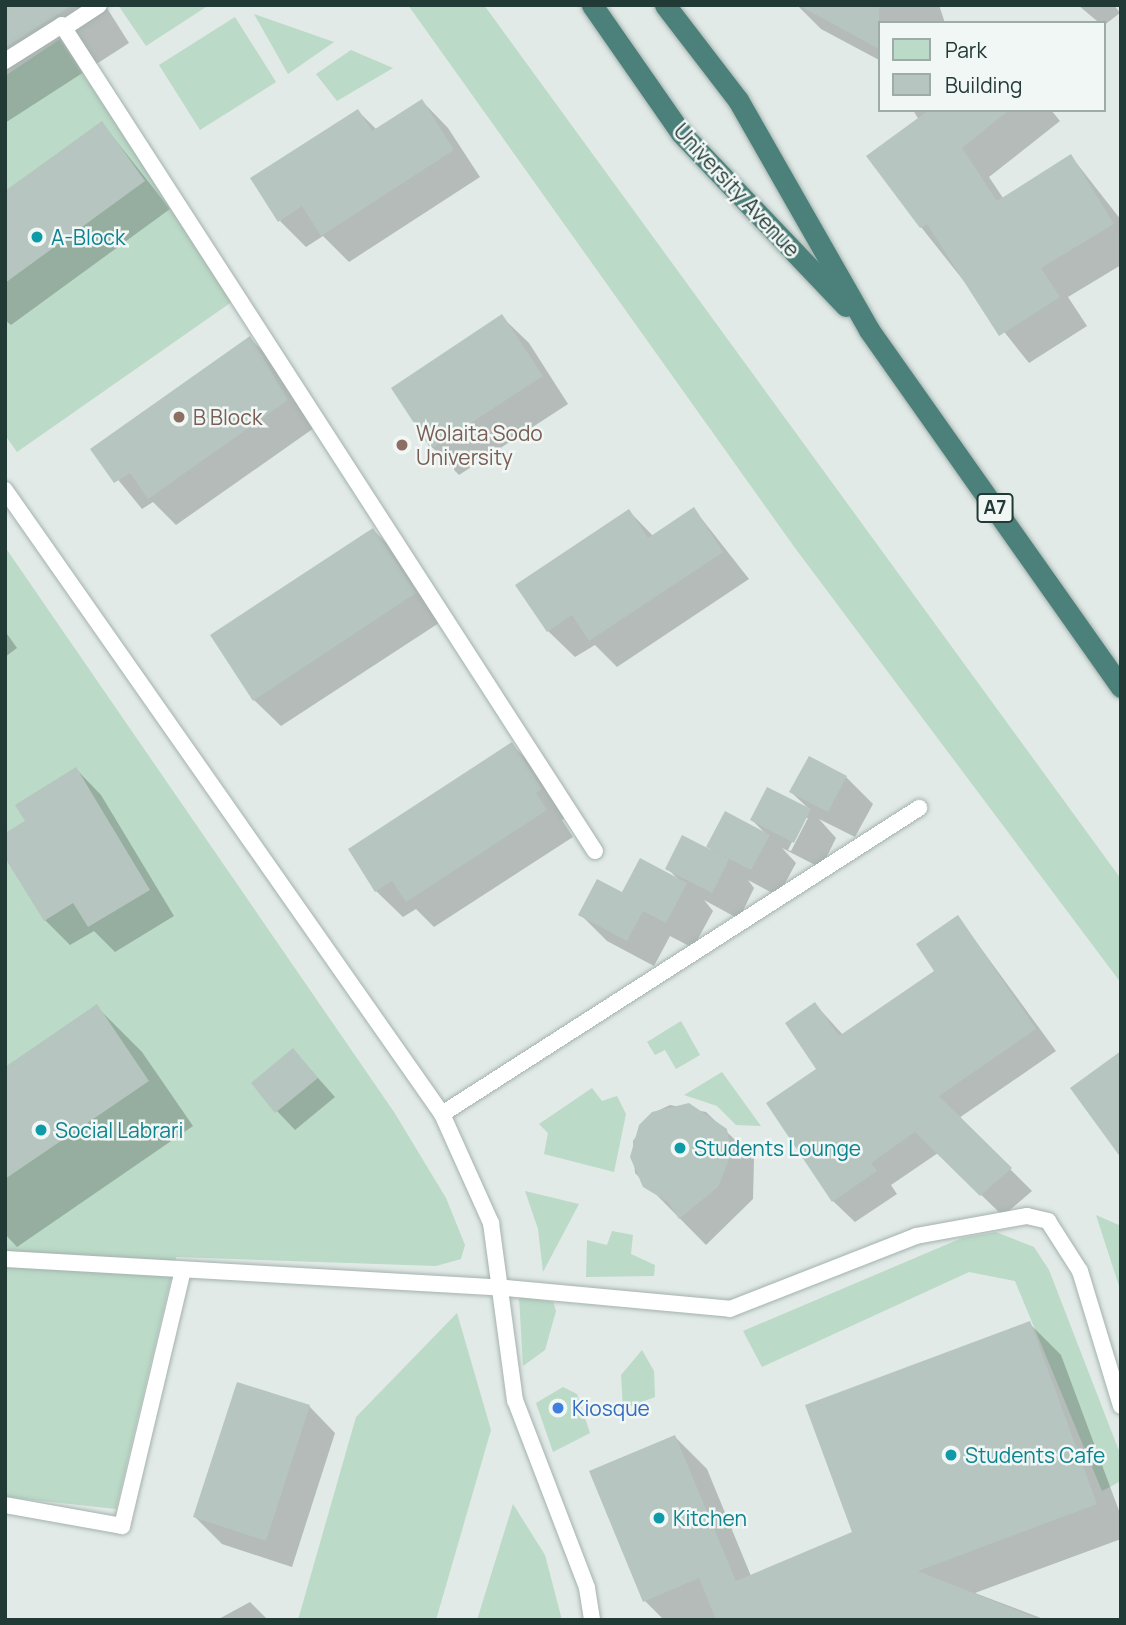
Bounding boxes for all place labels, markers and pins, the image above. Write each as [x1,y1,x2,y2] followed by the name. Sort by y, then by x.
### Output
[51,224,125,250] place label: A-Block
[29,229,45,245] marker: A-Block
[193,404,262,430] place label: B Block
[171,409,187,425] marker: B Block
[416,420,543,470] place label: Wolaita Sodo University
[394,437,410,453] marker: Wolaita Sodo University
[55,1117,183,1143] place label: Social Labrari
[33,1122,49,1138] marker: Social Labrari
[694,1135,861,1161] place label: Students Lounge
[672,1140,688,1156] marker: Students Lounge
[572,1395,650,1421] place label: Kiosque
[550,1400,566,1416] marker: Kiosque
[965,1442,1105,1468] place label: Students Cafe
[943,1447,959,1463] marker: Students Cafe
[673,1505,747,1531] place label: Kitchen
[651,1510,667,1526] marker: Kitchen

